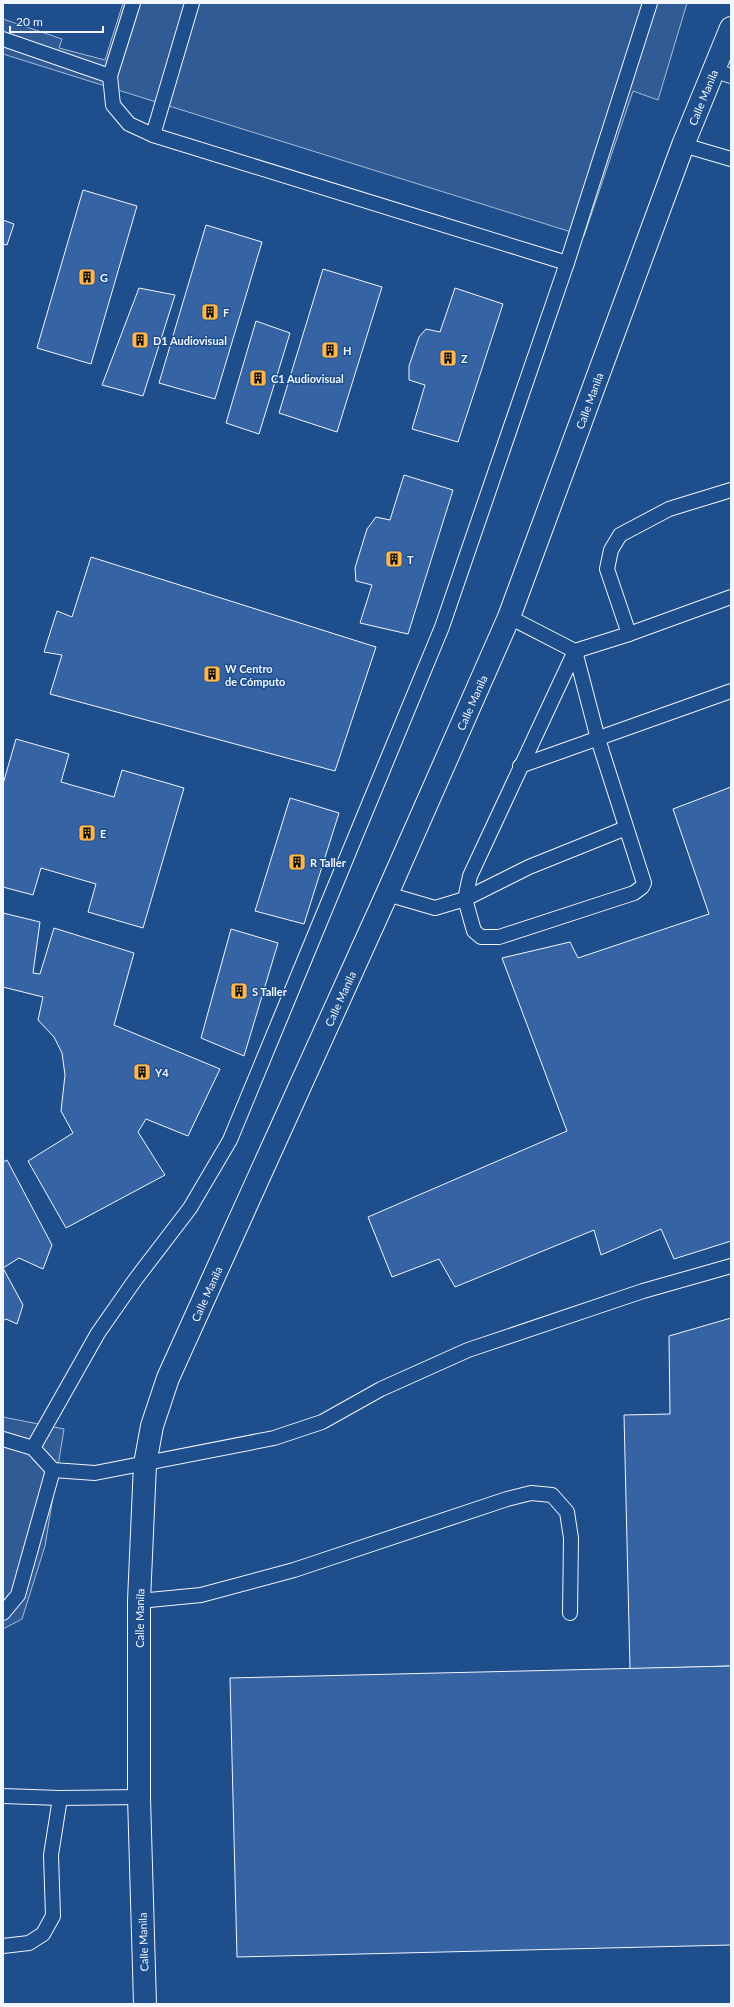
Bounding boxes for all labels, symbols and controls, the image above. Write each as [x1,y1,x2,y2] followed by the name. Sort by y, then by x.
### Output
[10,8,103,34] scale bar
[16,14,43,29] text: 20 m
[685,67,720,127] street label: Calle Manila
[77,267,97,287] building icon: G
[100,271,108,284] place label: G
[200,302,220,322] building icon: F
[223,306,229,319] place label: F
[130,330,150,350] building icon: D1 Audiovisual
[153,334,227,347] place label: D1 Audiovisual
[320,340,340,360] building icon: H
[343,344,351,357] place label: H
[438,348,458,368] building icon: Z
[461,352,468,365] place label: Z
[248,368,268,388] building icon: C1 Audiovisual
[572,371,605,431] street label: Calle Manila
[271,372,344,385] place label: C1 Audiovisual
[384,549,404,569] building icon: T
[407,553,414,566] place label: T
[225,662,285,688] place label: W Centro de Cómputo
[202,664,222,684] building icon: W Centro de Cómputo
[454,673,489,732] street label: Calle Manila
[77,823,97,843] building icon: E
[100,827,106,840] place label: E
[287,852,307,872] building icon: R Taller
[310,856,347,869] place label: R Taller
[322,969,358,1028] street label: Calle Manila
[229,981,249,1001] building icon: S Taller
[252,985,288,998] place label: S Taller
[132,1062,152,1082] building icon: Y4
[154,1066,169,1079] place label: Y4
[188,1264,224,1323] street label: Calle Manila
[133,1588,146,1648] street label: Calle Manila
[135,1912,151,1972] street label: Calle Manila

